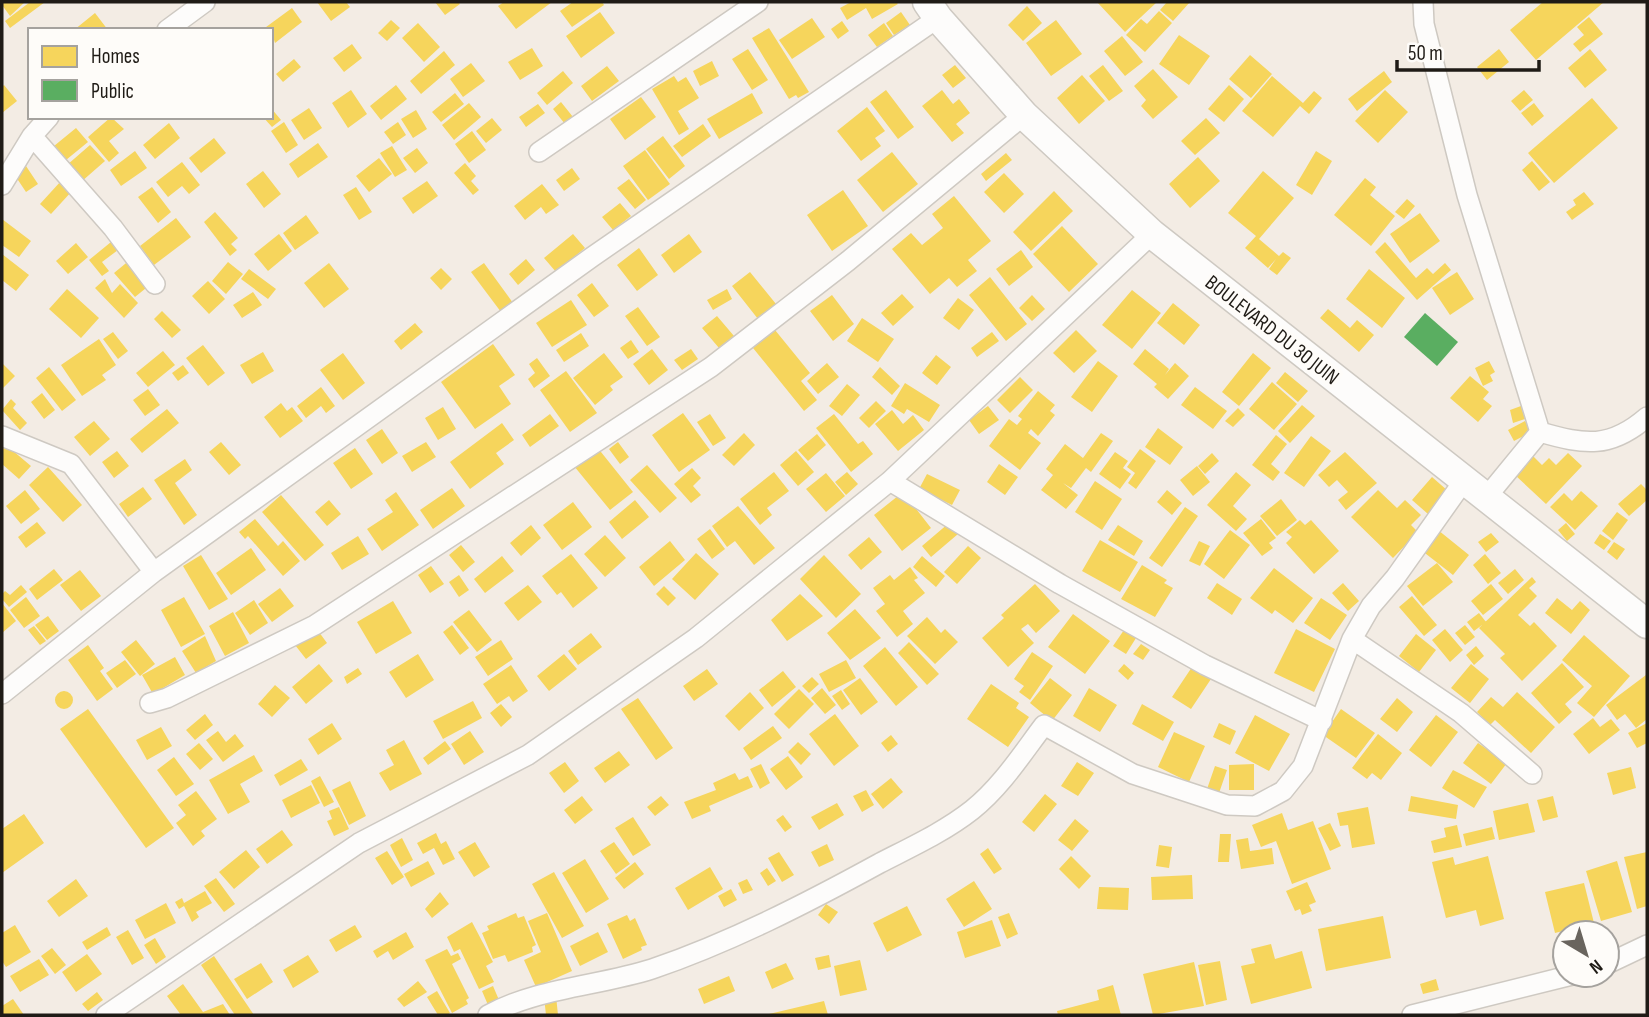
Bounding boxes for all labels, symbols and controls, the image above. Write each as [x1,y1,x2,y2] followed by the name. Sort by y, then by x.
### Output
[28,28,273,119] legend
[1397,28,1539,72] scale bar
[1408,41,1443,66] text: 50 m
[91,44,140,69] text: Homes
[91,79,134,104] text: Public
[1200,270,1344,390] street label: BOULEVARD DU 30 JUIN
[1551,919,1621,989] north arrow
[1584,954,1607,978] text: N

